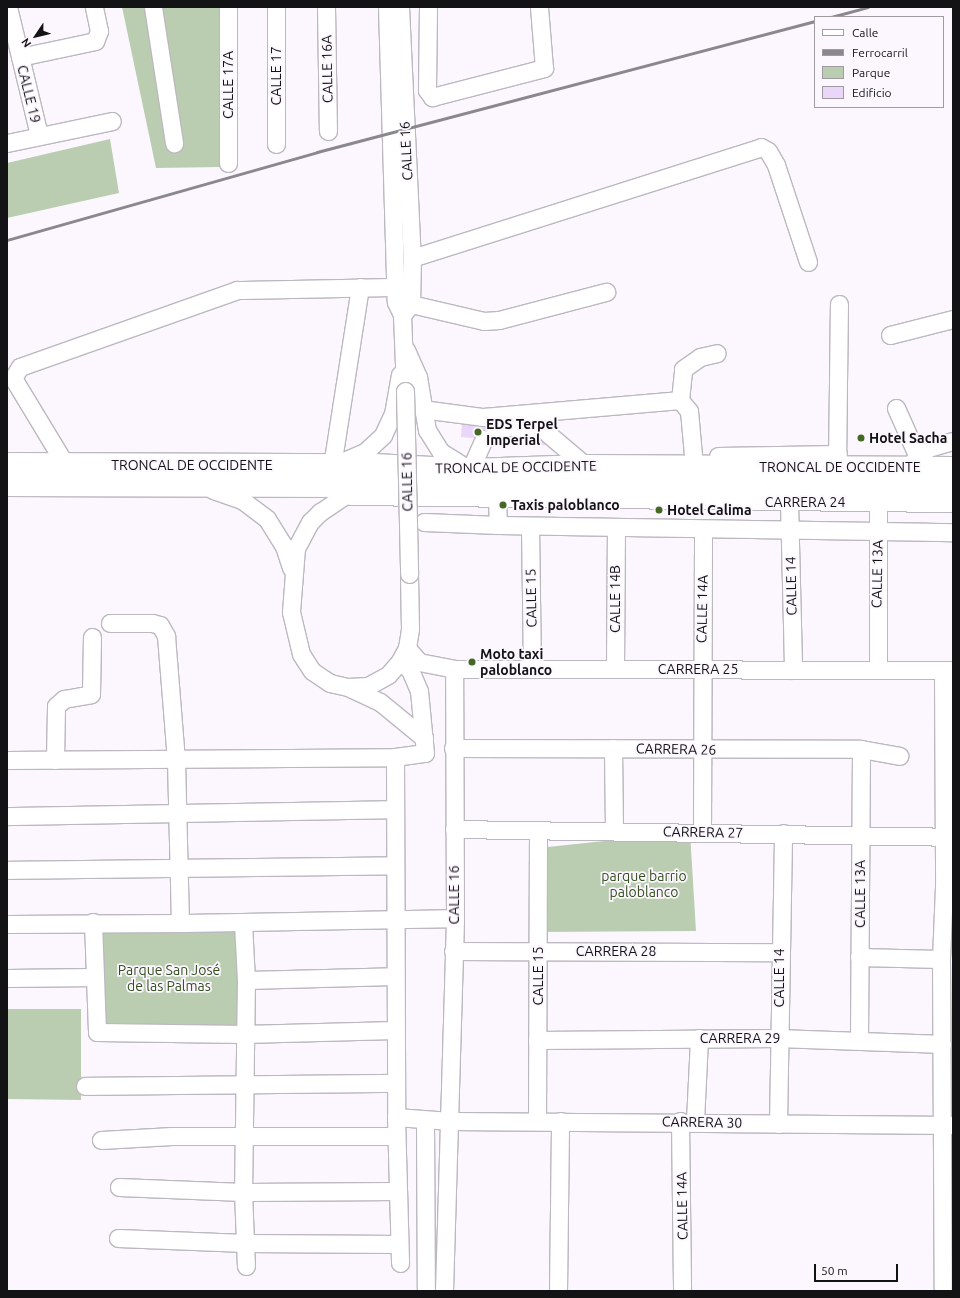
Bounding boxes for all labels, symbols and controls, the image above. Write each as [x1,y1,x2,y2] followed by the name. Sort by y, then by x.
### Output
[16,16,56,56] north arrow
[814,16,944,108] legend
[852,26,878,39] text: Calle
[318,35,336,103] street label: CALLE 16A
[19,36,33,50] text: N
[268,46,284,106] street label: CALLE 17
[852,46,908,59] text: Ferrocarril
[220,51,236,119] street label: CALLE 17A
[14,63,44,125] street label: CALLE 19
[852,66,890,79] text: Parque
[852,86,892,99] text: Edificio
[396,121,416,181] street label: CALLE 16
[486,416,558,448] place label: EDS Terpel Imperial
[473,427,483,437] marker: EDS Terpel Imperial
[869,430,947,446] place label: Hotel Sacha
[856,433,866,443] marker: Hotel Sacha
[398,452,416,512] street label: CALLE 16
[111,457,273,473] street label: TRONCAL DE OCCIDENTE
[435,457,597,477] street label: TRONCAL DE OCCIDENTE
[759,459,921,475] street label: TRONCAL DE OCCIDENTE
[765,494,845,510] street label: CARRERA 24
[511,497,620,513] place label: Taxis paloblanco
[498,500,508,510] marker: Taxis paloblanco
[667,502,751,518] place label: Hotel Calima
[654,505,664,515] marker: Hotel Calima
[868,540,886,608] street label: CALLE 13A
[782,556,800,616] street label: CALLE 14
[607,565,623,633] street label: CALLE 14B
[522,568,540,628] street label: CALLE 15
[693,575,711,643] street label: CALLE 14A
[480,646,552,678] place label: Moto taxi paloblanco
[467,657,477,667] marker: Moto taxi paloblanco
[658,661,738,677] street label: CARRERA 25
[636,740,716,758] street label: CARRERA 26
[663,823,743,841] street label: CARRERA 27
[852,860,868,928] street label: CALLE 13A
[446,865,462,925] street label: CALLE 16
[601,868,687,900] park label: parque barrio paloblanco
[576,943,656,959] street label: CARRERA 28
[530,946,546,1006] street label: CALLE 15
[771,948,787,1008] street label: CALLE 14
[118,962,220,994] park label: Parque San José de las Palmas
[700,1030,780,1046] street label: CARRERA 29
[662,1113,742,1131] street label: CARRERA 30
[673,1172,691,1240] street label: CALLE 14A
[816,1256,900,1282] scale bar
[821,1264,848,1277] text: 50 m

